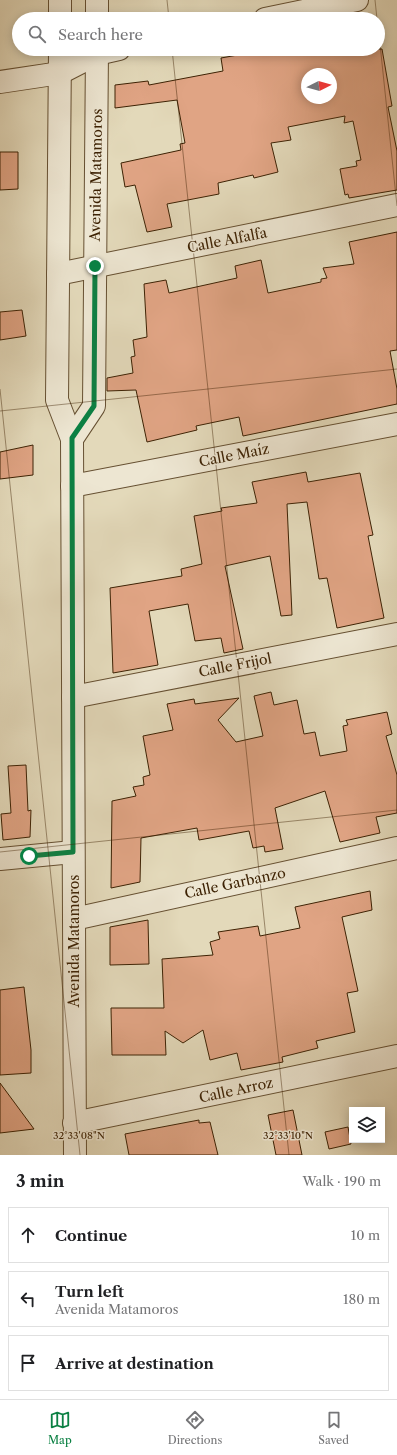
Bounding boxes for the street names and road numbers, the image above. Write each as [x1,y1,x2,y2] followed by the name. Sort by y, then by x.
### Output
[86,108,106,243] street label: Avenida Matamoros
[186,223,269,257] street label: Calle Alfalfa
[197,439,271,471] street label: Calle Maíz
[197,649,273,681] street label: Calle Frijol
[183,863,287,903] street label: Calle Garbanzo
[65,875,83,1008] street label: Avenida Matamoros
[197,1073,275,1107] street label: Calle Arroz

